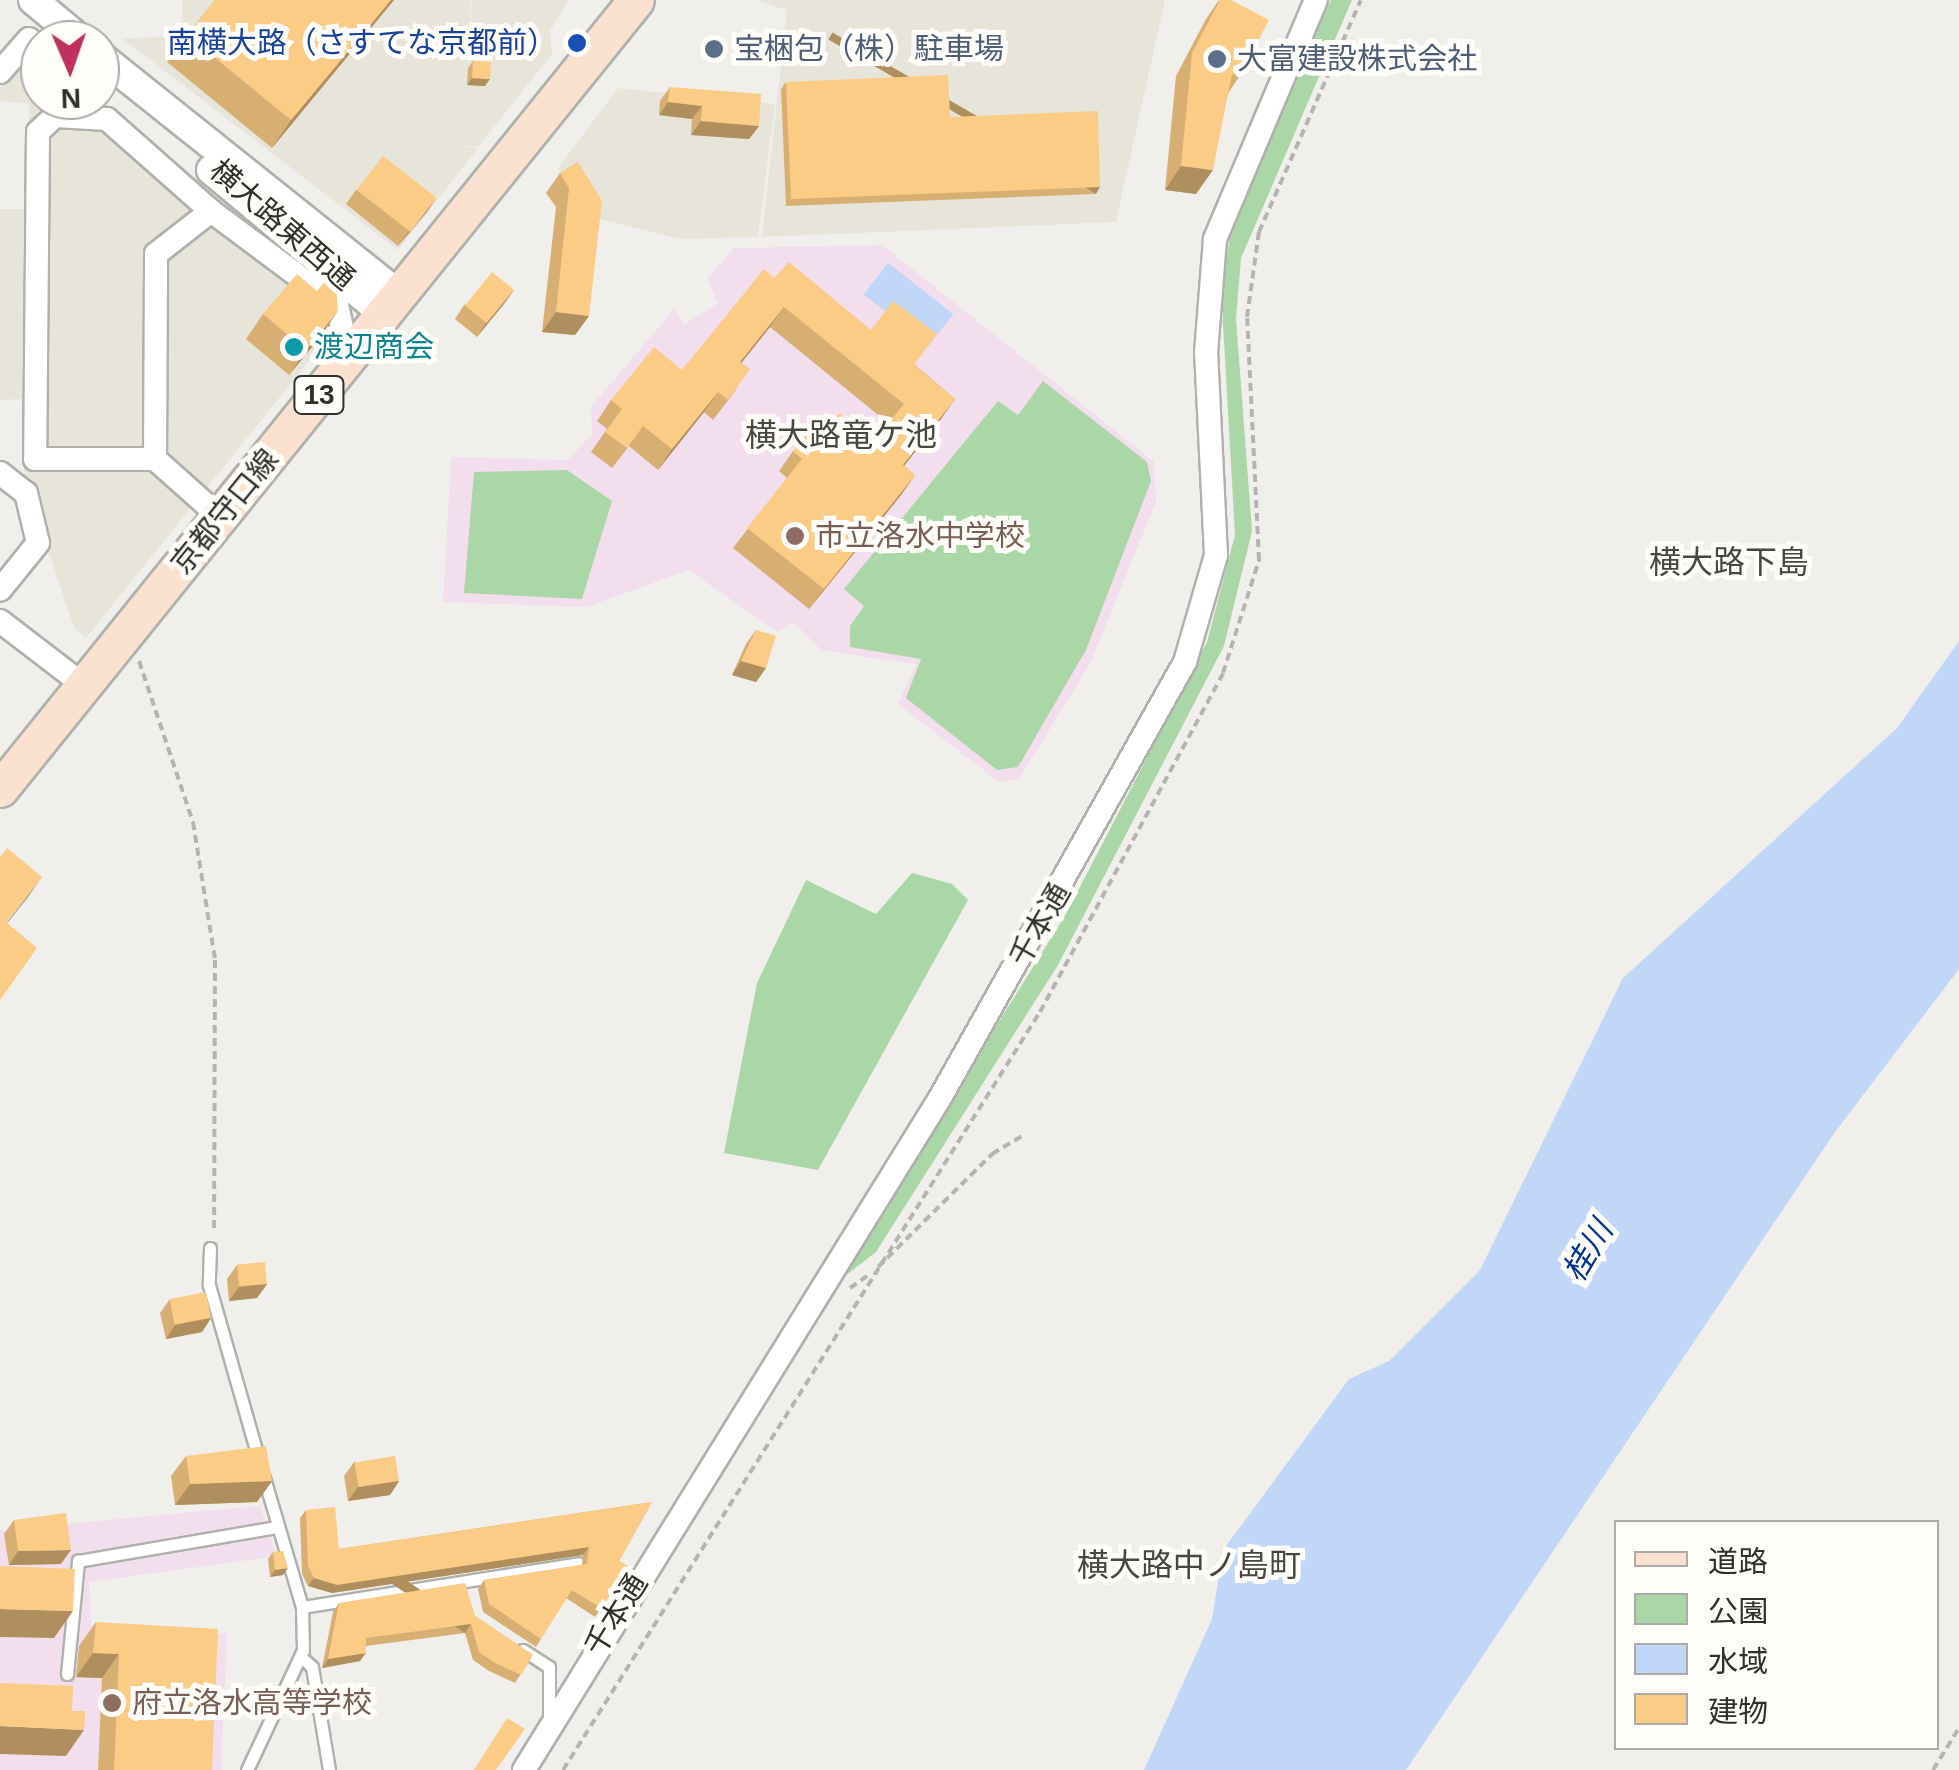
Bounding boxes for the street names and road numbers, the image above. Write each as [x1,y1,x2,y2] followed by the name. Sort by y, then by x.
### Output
[202,152,362,298] street label: 横大路東西通
[292,372,346,418] road number: 13
[164,442,286,582] street label: 京都守口線
[1002,877,1078,973] street label: 千本通
[577,1567,655,1663] street label: 千本通

